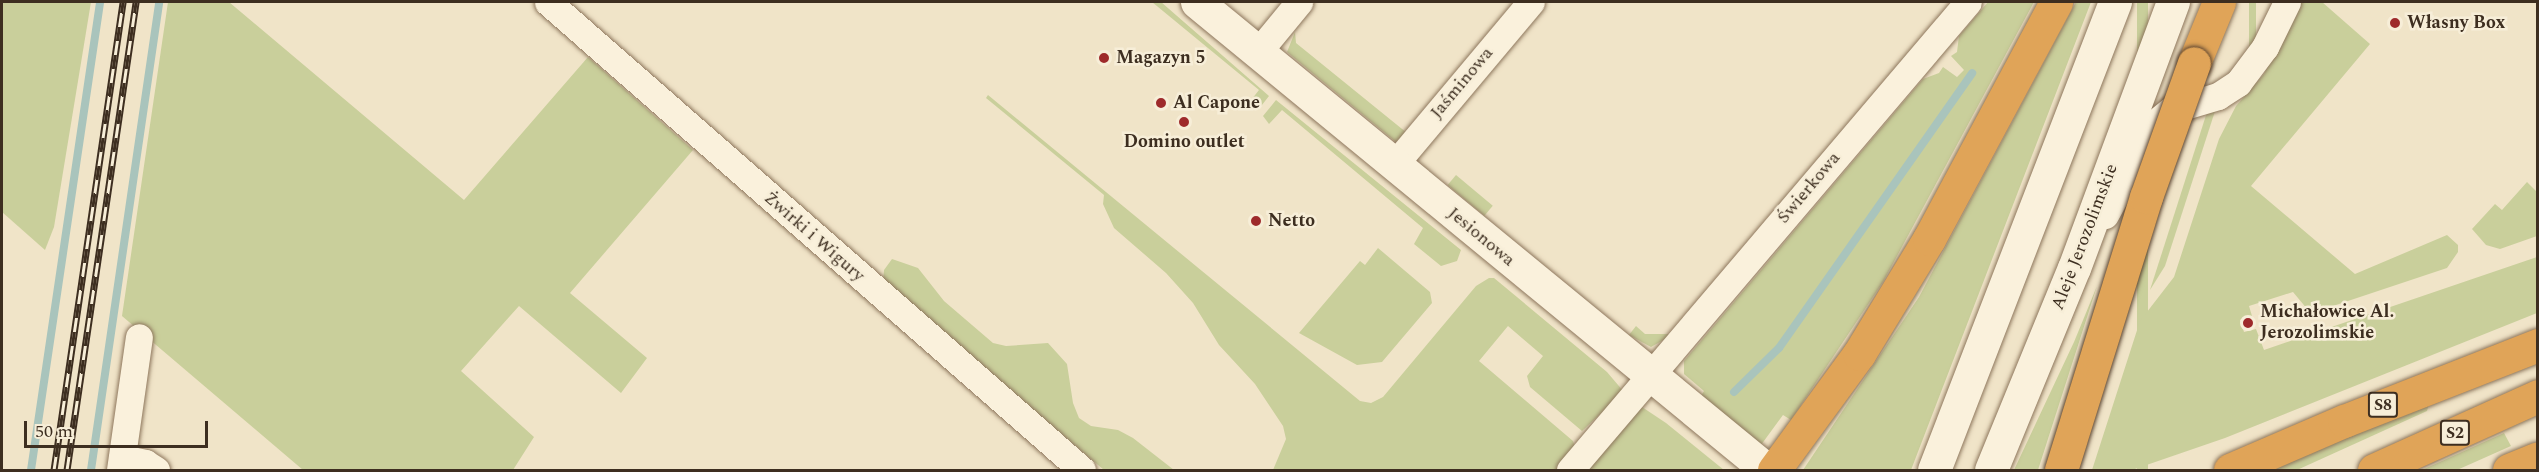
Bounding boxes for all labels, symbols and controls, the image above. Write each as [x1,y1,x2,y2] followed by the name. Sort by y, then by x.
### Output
[2407,12,2505,34] place label: Własny Box
[2388,16,2402,30] marker: Własny Box
[1426,43,1498,123] street label: Jaśminowa
[1116,47,1206,69] place label: Magazyn 5
[1097,51,1111,65] marker: Magazyn 5
[1173,92,1260,114] place label: Al Capone
[1154,96,1168,110] marker: Al Capone
[1177,115,1191,129] marker: Domino outlet
[1123,131,1245,153] place label: Domino outlet
[1773,148,1845,228] street label: Świerkowa
[2047,161,2123,313] street label: Aleje Jerozolimskie
[759,187,869,287] street label: Żwirki i Wigury
[1443,203,1519,271] street label: Jesionowa
[1268,210,1315,232] place label: Netto
[1249,214,1263,228] marker: Netto
[2260,302,2394,344] place label: Michałowice Al. Jerozolimskie
[2241,316,2255,330] marker: Michałowice Al. Jerozolimskie
[2366,392,2400,418] road number: S8
[27,409,212,447] scale bar
[35,418,73,445] text: 50 m
[2438,420,2472,446] road number: S2

